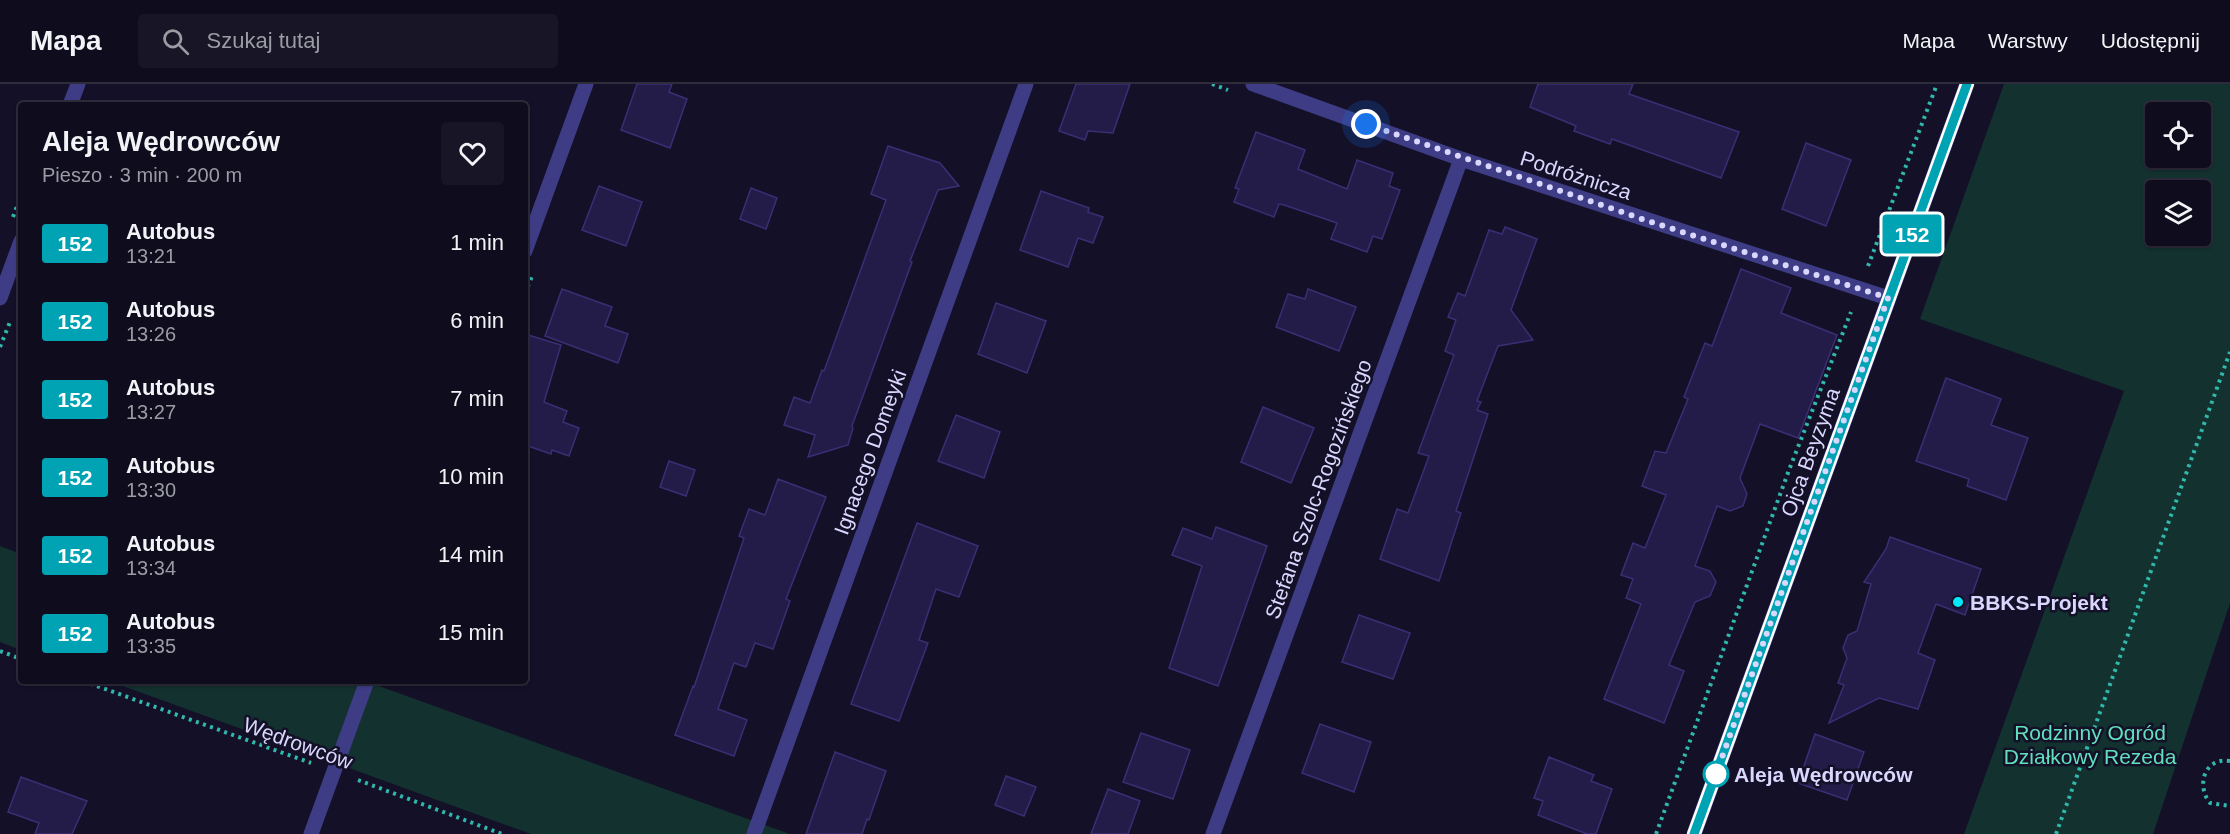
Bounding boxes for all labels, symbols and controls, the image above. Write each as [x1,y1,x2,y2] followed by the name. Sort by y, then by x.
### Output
[138,14,558,68] search box
[30,25,102,56] text: Mapa
[159,25,192,58] icon: search
[207,28,320,53] text: Szukaj tutaj
[1903,29,1955,52] text: Mapa
[1988,29,2068,52] text: Warstwy
[2101,29,2200,52] text: Udostępnij
[2145,102,2211,246] map controls
[2145,102,2211,168] button: locate
[1351,109,1381,139] your location
[441,122,504,185] button: heart
[42,126,280,157] text: Aleja Wędrowców
[1517,146,1635,204] street label: Podróżnicza
[42,164,242,186] text: Pieszo · 3 min · 200 m
[2145,180,2211,246] button: layers
[1878,214,1946,254] line badge: 152
[126,219,215,244] text: Autobus
[1894,223,1930,246] text: 152
[450,230,504,255] text: 1 min
[57,232,93,255] text: 152
[126,245,176,267] text: 13:21
[126,297,215,322] text: Autobus
[450,308,504,333] text: 6 min
[57,310,93,333] text: 152
[126,323,176,345] text: 13:26
[1260,356,1376,622] street label: Stefana Szolc-Rogozińskiego
[829,366,911,538] street label: Ignacego Domeyki
[126,375,215,400] text: Autobus
[1776,384,1844,520] street label: Ojca Beyzyma
[450,386,504,411] text: 7 min
[57,388,93,411] text: 152
[126,401,176,423] text: 13:27
[126,453,215,478] text: Autobus
[438,464,504,489] text: 10 min
[57,466,93,489] text: 152
[126,479,176,501] text: 13:30
[126,531,215,556] text: Autobus
[438,542,504,567] text: 14 min
[57,544,93,567] text: 152
[126,557,176,579] text: 13:34
[1970,591,2108,614] place label: BBKS-Projekt
[1951,595,1965,609] marker: BBKS-Projekt
[126,609,215,634] text: Autobus
[438,620,504,645] text: 15 min
[57,622,93,645] text: 152
[126,635,176,657] text: 13:35
[240,713,356,774] street label: Wędrowców
[2004,721,2177,768] park label: Rodzinny Ogród Działkowy Rezeda
[1703,761,1729,787] marker: Aleja Wędrowców
[1734,763,1913,786] place label: Aleja Wędrowców

